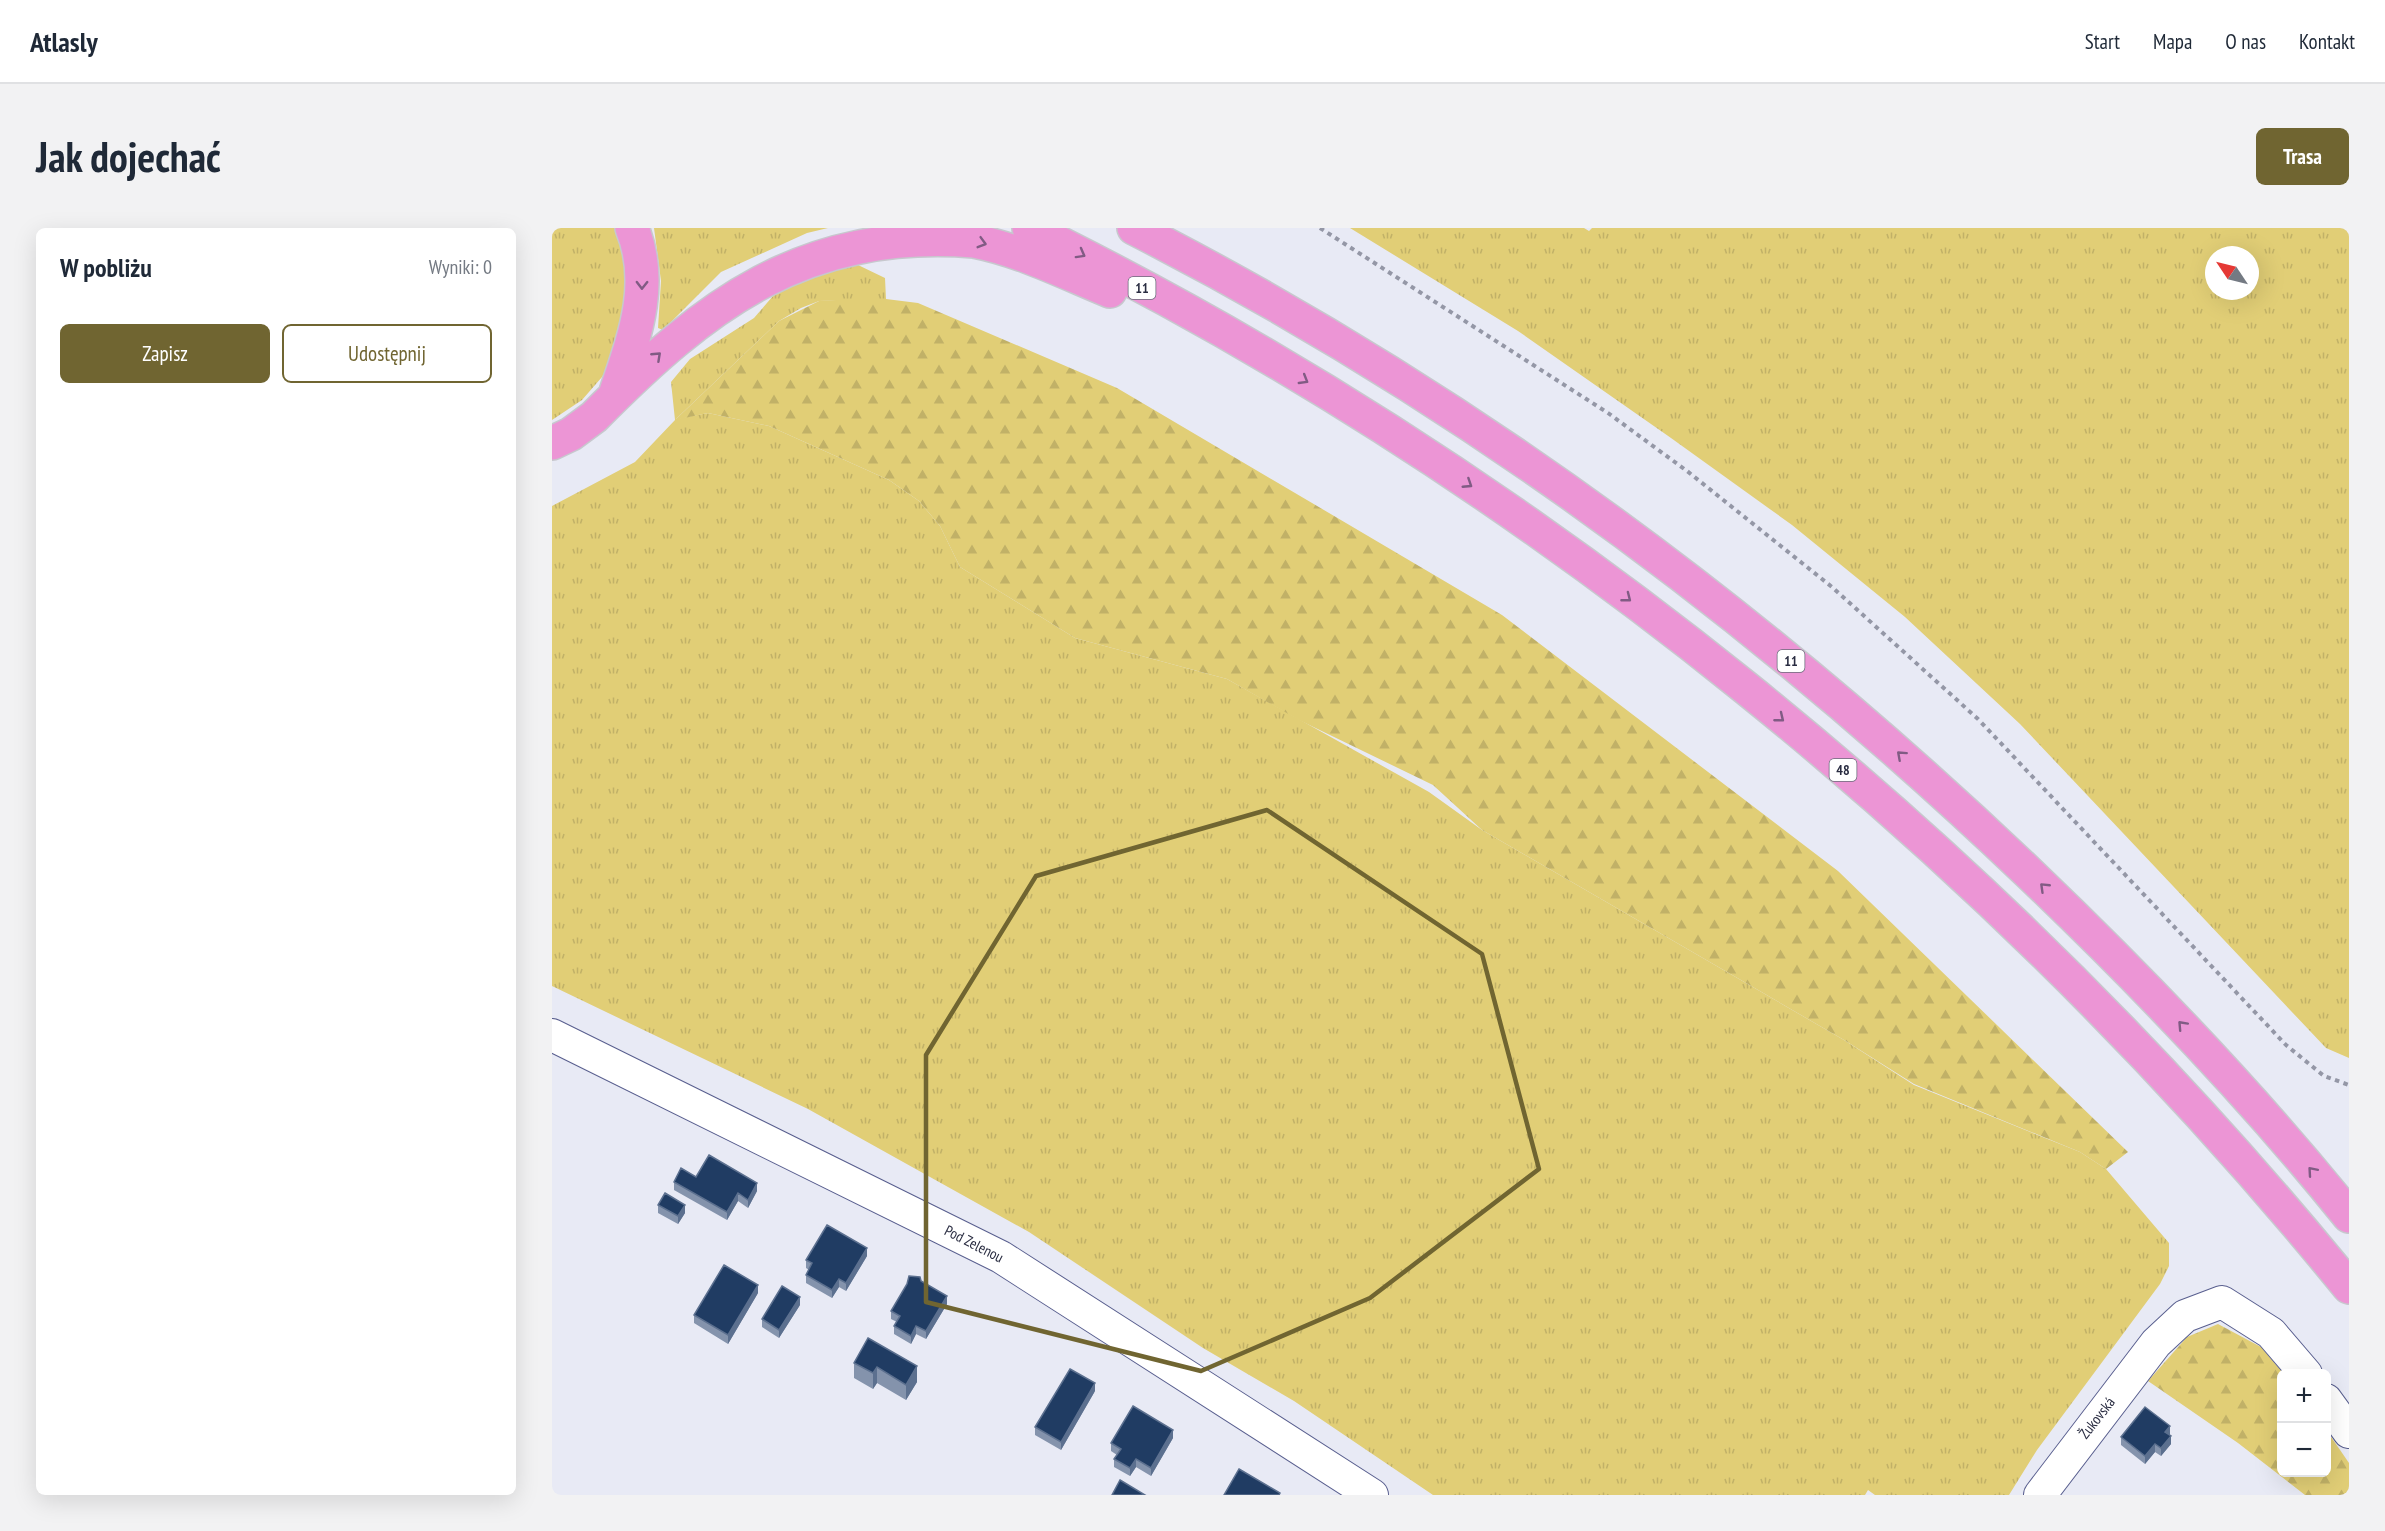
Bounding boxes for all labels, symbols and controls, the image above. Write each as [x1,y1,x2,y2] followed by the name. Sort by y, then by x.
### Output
[30,23,98,60] text: Atlasly
[2085,28,2120,55] text: Start
[2153,28,2192,55] text: Mapa
[2225,28,2266,55] text: O nas
[2299,28,2355,55] text: Kontakt
[2256,128,2349,185] button: Trasa
[36,129,221,184] text: Jak dojechać
[977,236,987,249] one-way arrow
[2205,246,2259,300] north arrow
[1075,247,1085,258] one-way arrow
[60,251,152,284] text: W pobliżu
[429,254,492,280] text: Wyniki: 0
[1128,277,1156,299] road number: 11
[636,281,648,290] one-way arrow
[60,324,270,383] button: Zapisz
[282,324,492,383] button: Udostępnij
[650,353,661,364] one-way arrow
[1298,372,1308,384] one-way arrow
[1461,477,1472,488] one-way arrow
[1620,590,1631,601] one-way arrow
[1778,650,1804,672] road number: 11
[1773,711,1784,722] one-way arrow
[1897,751,1908,762] one-way arrow
[1830,759,1856,781] road number: 48
[2040,883,2051,894] one-way arrow
[2178,1021,2189,1032] one-way arrow
[2308,1167,2319,1178] one-way arrow
[942,1221,1007,1266] street label: Pod Zelenou
[2277,1369,2331,1477] map controls
[2277,1369,2331,1423] button: +
[2074,1393,2119,1442] street label: Žukovská
[2277,1423,2331,1477] button: −

